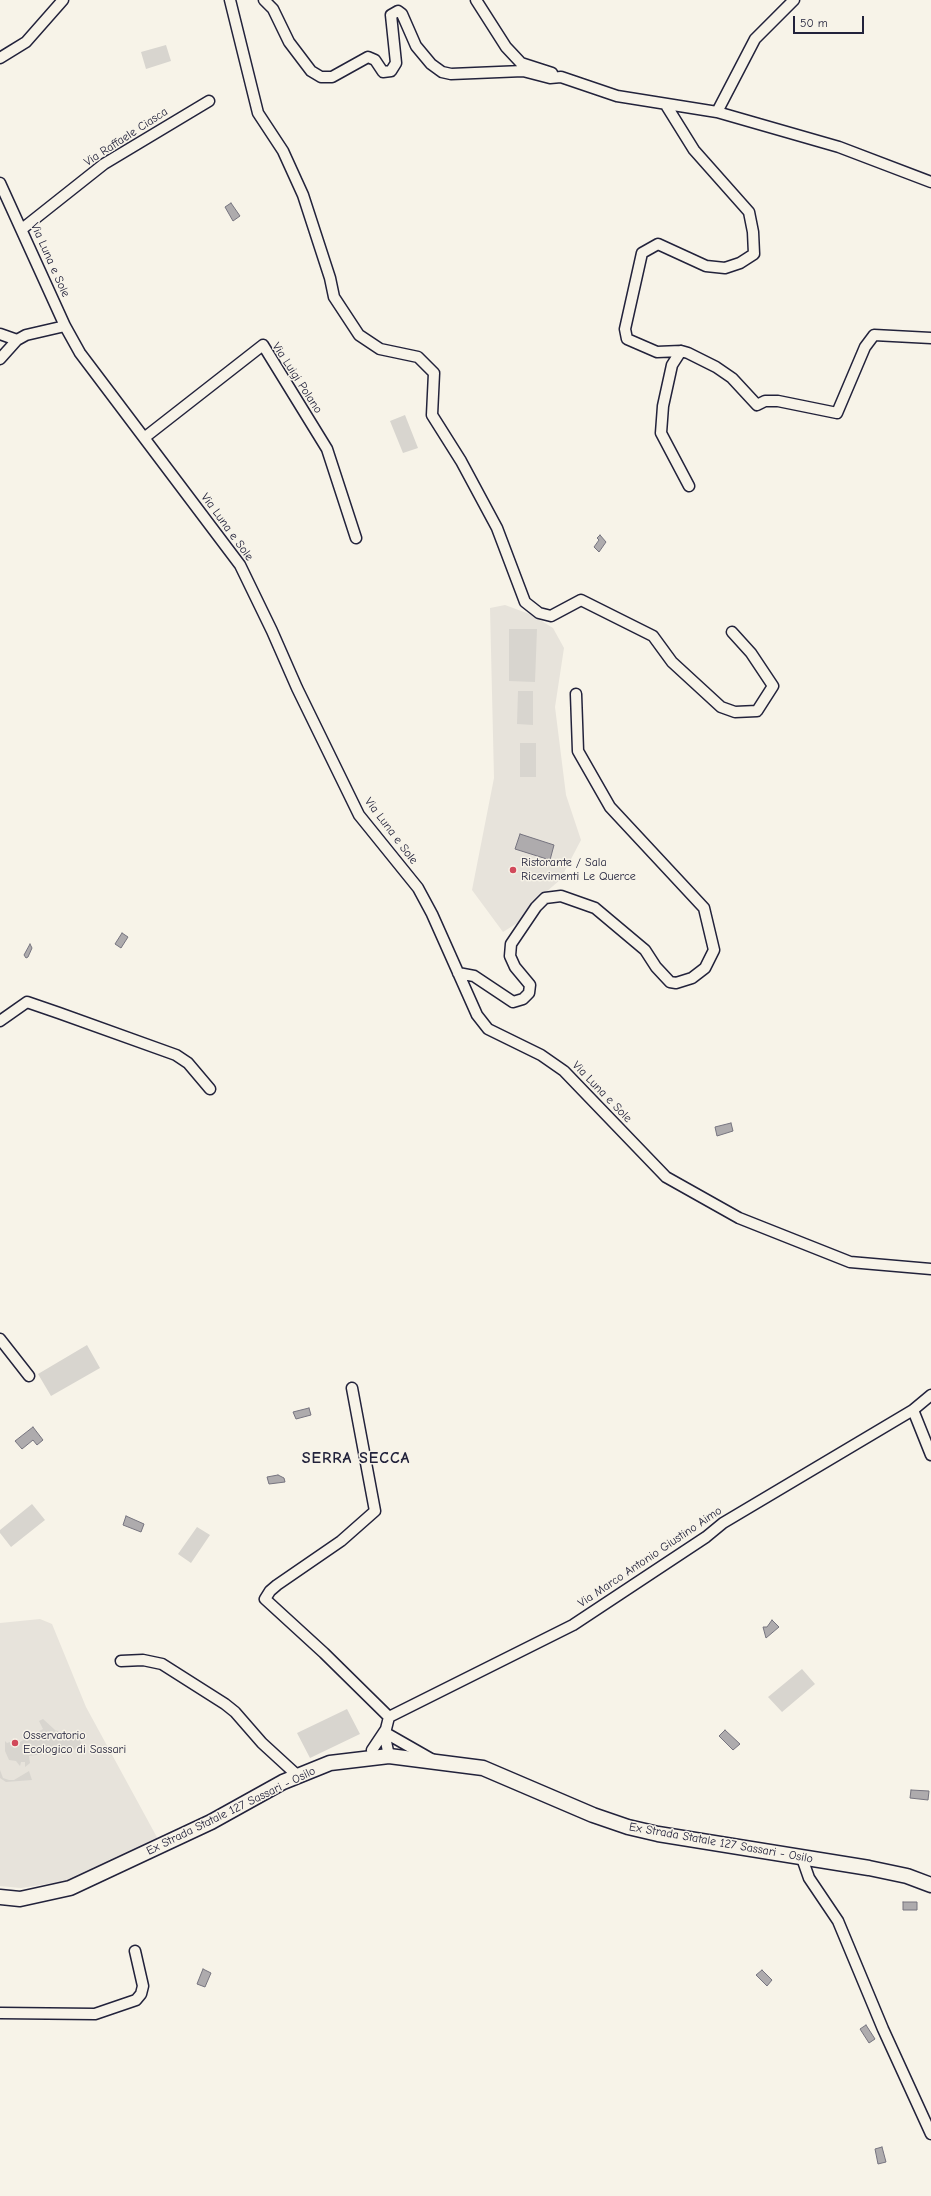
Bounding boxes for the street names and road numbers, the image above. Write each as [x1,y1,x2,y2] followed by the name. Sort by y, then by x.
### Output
[81,105,171,169] street label: Via Raffaele Ciasca
[27,221,73,299] street label: Via Luna e Sole
[269,340,325,416] street label: Via Luigi Polano
[198,490,256,564] street label: Via Luna e Sole
[361,795,421,867] street label: Via Luna e Sole
[569,1058,635,1126] street label: Via Luna e Sole
[575,1503,725,1611] street label: Via Marco Antonio Giustino Aimo
[144,1764,318,1858] street label: Ex Strada Statale 127 Sassari - Osilo
[628,1820,814,1866] street label: Ex Strada Statale 127 Sassari - Osilo

